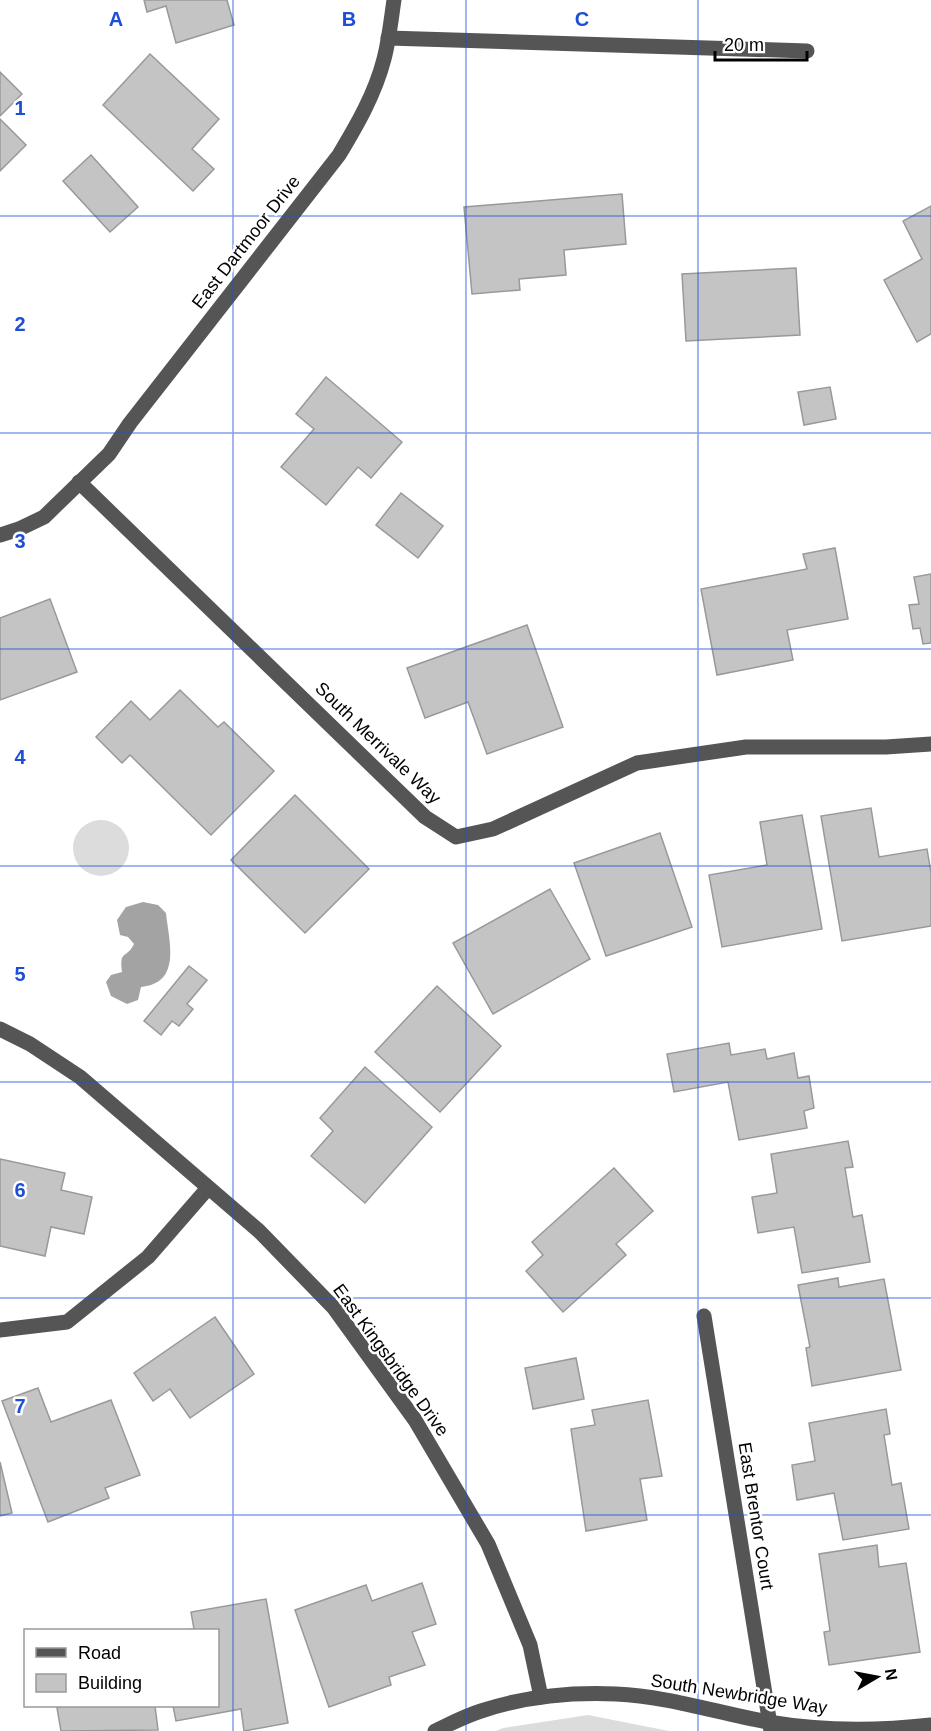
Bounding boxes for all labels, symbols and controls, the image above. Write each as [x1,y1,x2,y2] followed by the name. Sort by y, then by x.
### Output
[109,8,123,30] text: A
[342,8,356,30] text: B
[575,8,589,30] text: C
[715,24,806,62] scale bar
[724,35,764,55] text: 20 m
[14,97,26,119] text: 1
[188,172,304,312] street label: East Dartmoor Drive
[14,313,26,335] text: 2
[14,530,26,552] text: 3
[311,678,445,808] street label: South Merrivale Way
[14,746,26,768] text: 4
[14,963,26,985] text: 5
[14,1179,26,1201] text: 6
[329,1280,453,1440] street label: East Kingsbridge Drive
[14,1395,26,1417] text: 7
[734,1441,778,1591] street label: East Brentor Court
[24,1629,219,1707] legend
[78,1643,121,1663] text: Road
[847,1647,907,1707] north arrow
[882,1667,901,1682] text: N
[649,1670,829,1718] street label: South Newbridge Way
[78,1673,142,1693] text: Building

